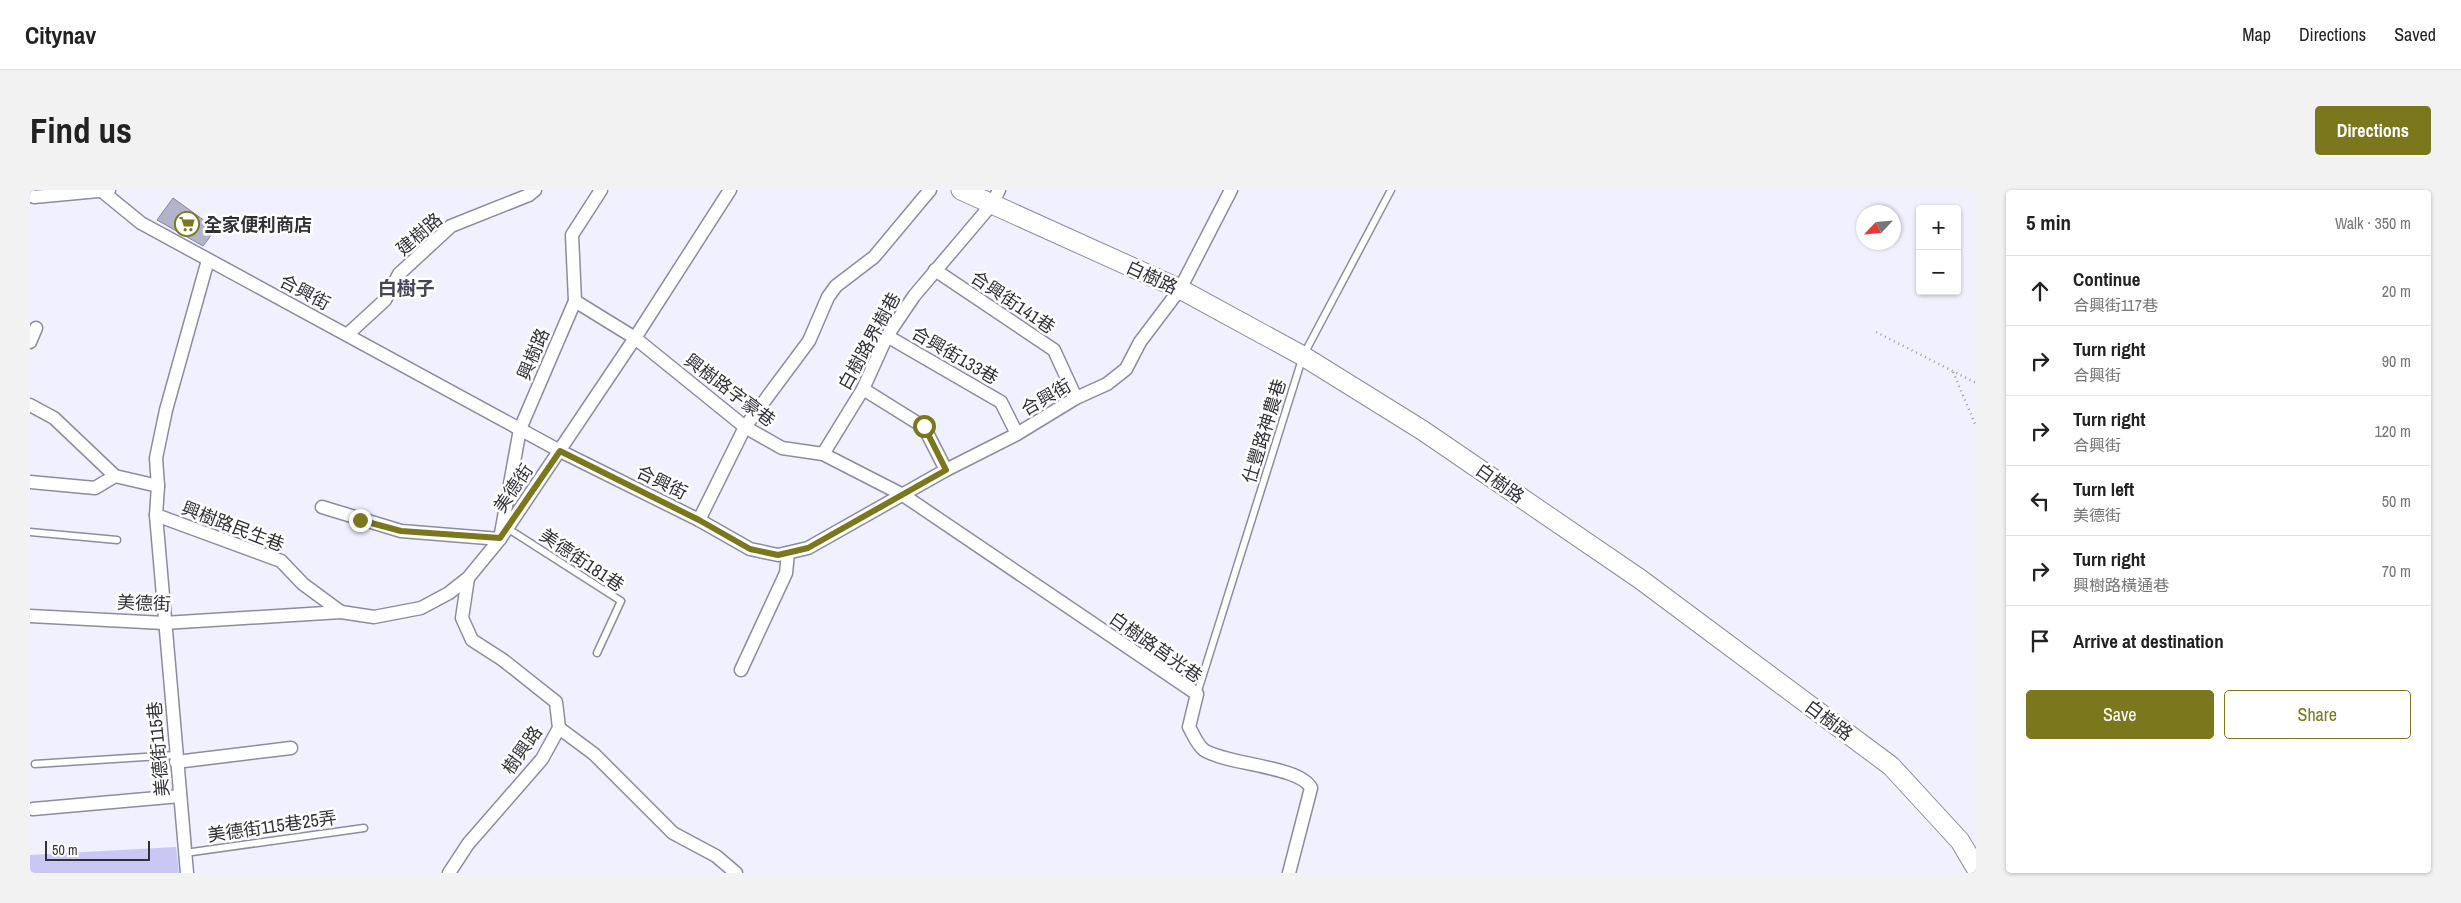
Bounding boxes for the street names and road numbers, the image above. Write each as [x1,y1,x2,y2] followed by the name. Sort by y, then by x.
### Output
[390,207,448,261] street label: 建樹路
[1122,254,1182,300] street label: 白樹路
[966,265,1060,339] street label: 合興街141巷
[275,268,335,316] street label: 合興街
[832,288,906,394] street label: 白樹路界樹巷
[907,320,1003,390] street label: 合興街133巷
[511,324,555,384] street label: 興樹路
[679,348,781,432] street label: 興樹路字豪巷
[1016,373,1076,421] street label: 合興街
[1236,376,1292,486] street label: 仕豐路神農巷
[1471,457,1529,509] street label: 白樹路
[488,459,538,517] street label: 美德街
[632,459,692,505] street label: 合興街
[178,495,288,557] street label: 興樹路民生巷
[535,523,629,597] street label: 美德街181巷
[117,590,171,616] street label: 美德街
[1105,606,1207,688] street label: 白樹路莒光巷
[1800,694,1858,746] street label: 白樹路
[141,700,175,798] street label: 美德街115巷
[496,721,548,779] street label: 樹興路
[206,805,338,847] street label: 美德街115巷25弄

